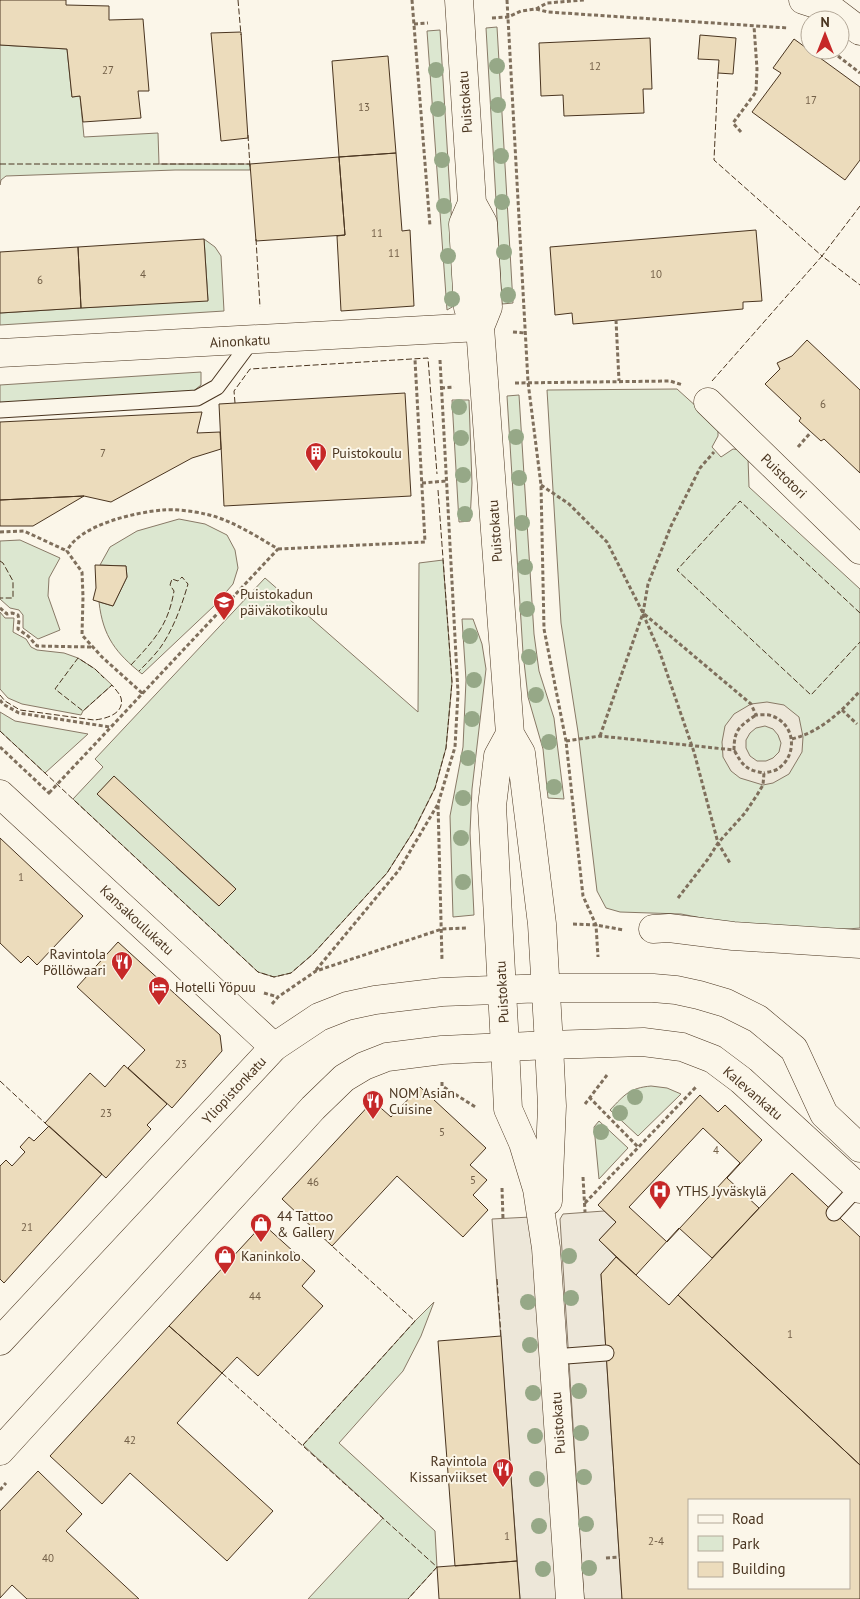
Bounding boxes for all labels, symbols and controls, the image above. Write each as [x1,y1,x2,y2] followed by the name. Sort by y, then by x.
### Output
[800,10,850,60] north arrow
[820,13,830,31] text: N
[589,59,601,73] house number: 12
[102,63,114,77] house number: 27
[454,70,476,134] street label: Puistokatu
[805,93,817,107] house number: 17
[358,100,370,114] house number: 13
[371,226,383,240] house number: 11
[388,246,400,260] house number: 11
[140,267,146,281] house number: 4
[650,267,662,281] house number: 10
[37,273,43,287] house number: 6
[209,330,271,352] street label: Ainonkatu
[820,397,826,411] house number: 6
[304,441,328,472] building icon: Puistokoulu
[332,444,402,462] place label: Puistokoulu
[100,446,106,460] house number: 7
[757,450,811,502] street label: Puistotori
[484,499,506,563] street label: Puistokatu
[240,585,328,619] place label: Puistokadun päiväkotikoulu
[212,590,236,621] school or university icon: Puistokadun päiväkotikoulu
[18,870,24,884] house number: 1
[96,881,178,959] street label: Kansakoulukatu
[43,945,106,979] place label: Ravintola Pöllöwaari
[110,950,134,981] restaurant icon: Ravintola Pöllöwaari
[491,960,513,1024] street label: Puistokatu
[147,975,171,1006] hotel icon: Hotelli Yöpuu
[175,978,256,996] place label: Hotelli Yöpuu
[198,1052,270,1128] street label: Yliopistonkatu
[175,1057,187,1071] house number: 23
[719,1062,787,1124] street label: Kalevankatu
[389,1084,455,1118] place label: NOM Asian Cuisine
[361,1089,385,1120] restaurant icon: NOM Asian Cuisine
[100,1106,112,1120] house number: 23
[439,1125,445,1139] house number: 5
[713,1143,719,1157] house number: 4
[470,1173,476,1187] house number: 5
[307,1175,319,1189] house number: 46
[648,1179,672,1210] hospital icon: YTHS Jyväskylä
[676,1182,766,1200] place label: YTHS Jyväskylä
[277,1207,335,1241] place label: 44 Tattoo & Gallery
[249,1212,273,1243] shop icon: 44 Tattoo & Gallery
[21,1220,33,1234] house number: 21
[213,1244,237,1275] shop icon: Kaninkolo
[241,1247,301,1265] place label: Kaninkolo
[249,1289,261,1303] house number: 44
[787,1327,793,1341] house number: 1
[547,1391,569,1455] street label: Puistokatu
[124,1433,136,1447] house number: 42
[410,1452,487,1486] place label: Ravintola Kissanviikset
[491,1457,515,1488] restaurant icon: Ravintola Kissanviikset
[688,1499,850,1589] legend
[732,1509,764,1528] text: Road
[504,1529,510,1543] house number: 1
[648,1534,664,1548] house number: 2-4
[732,1534,760,1553] text: Park
[42,1551,54,1565] house number: 40
[732,1559,786,1578] text: Building

